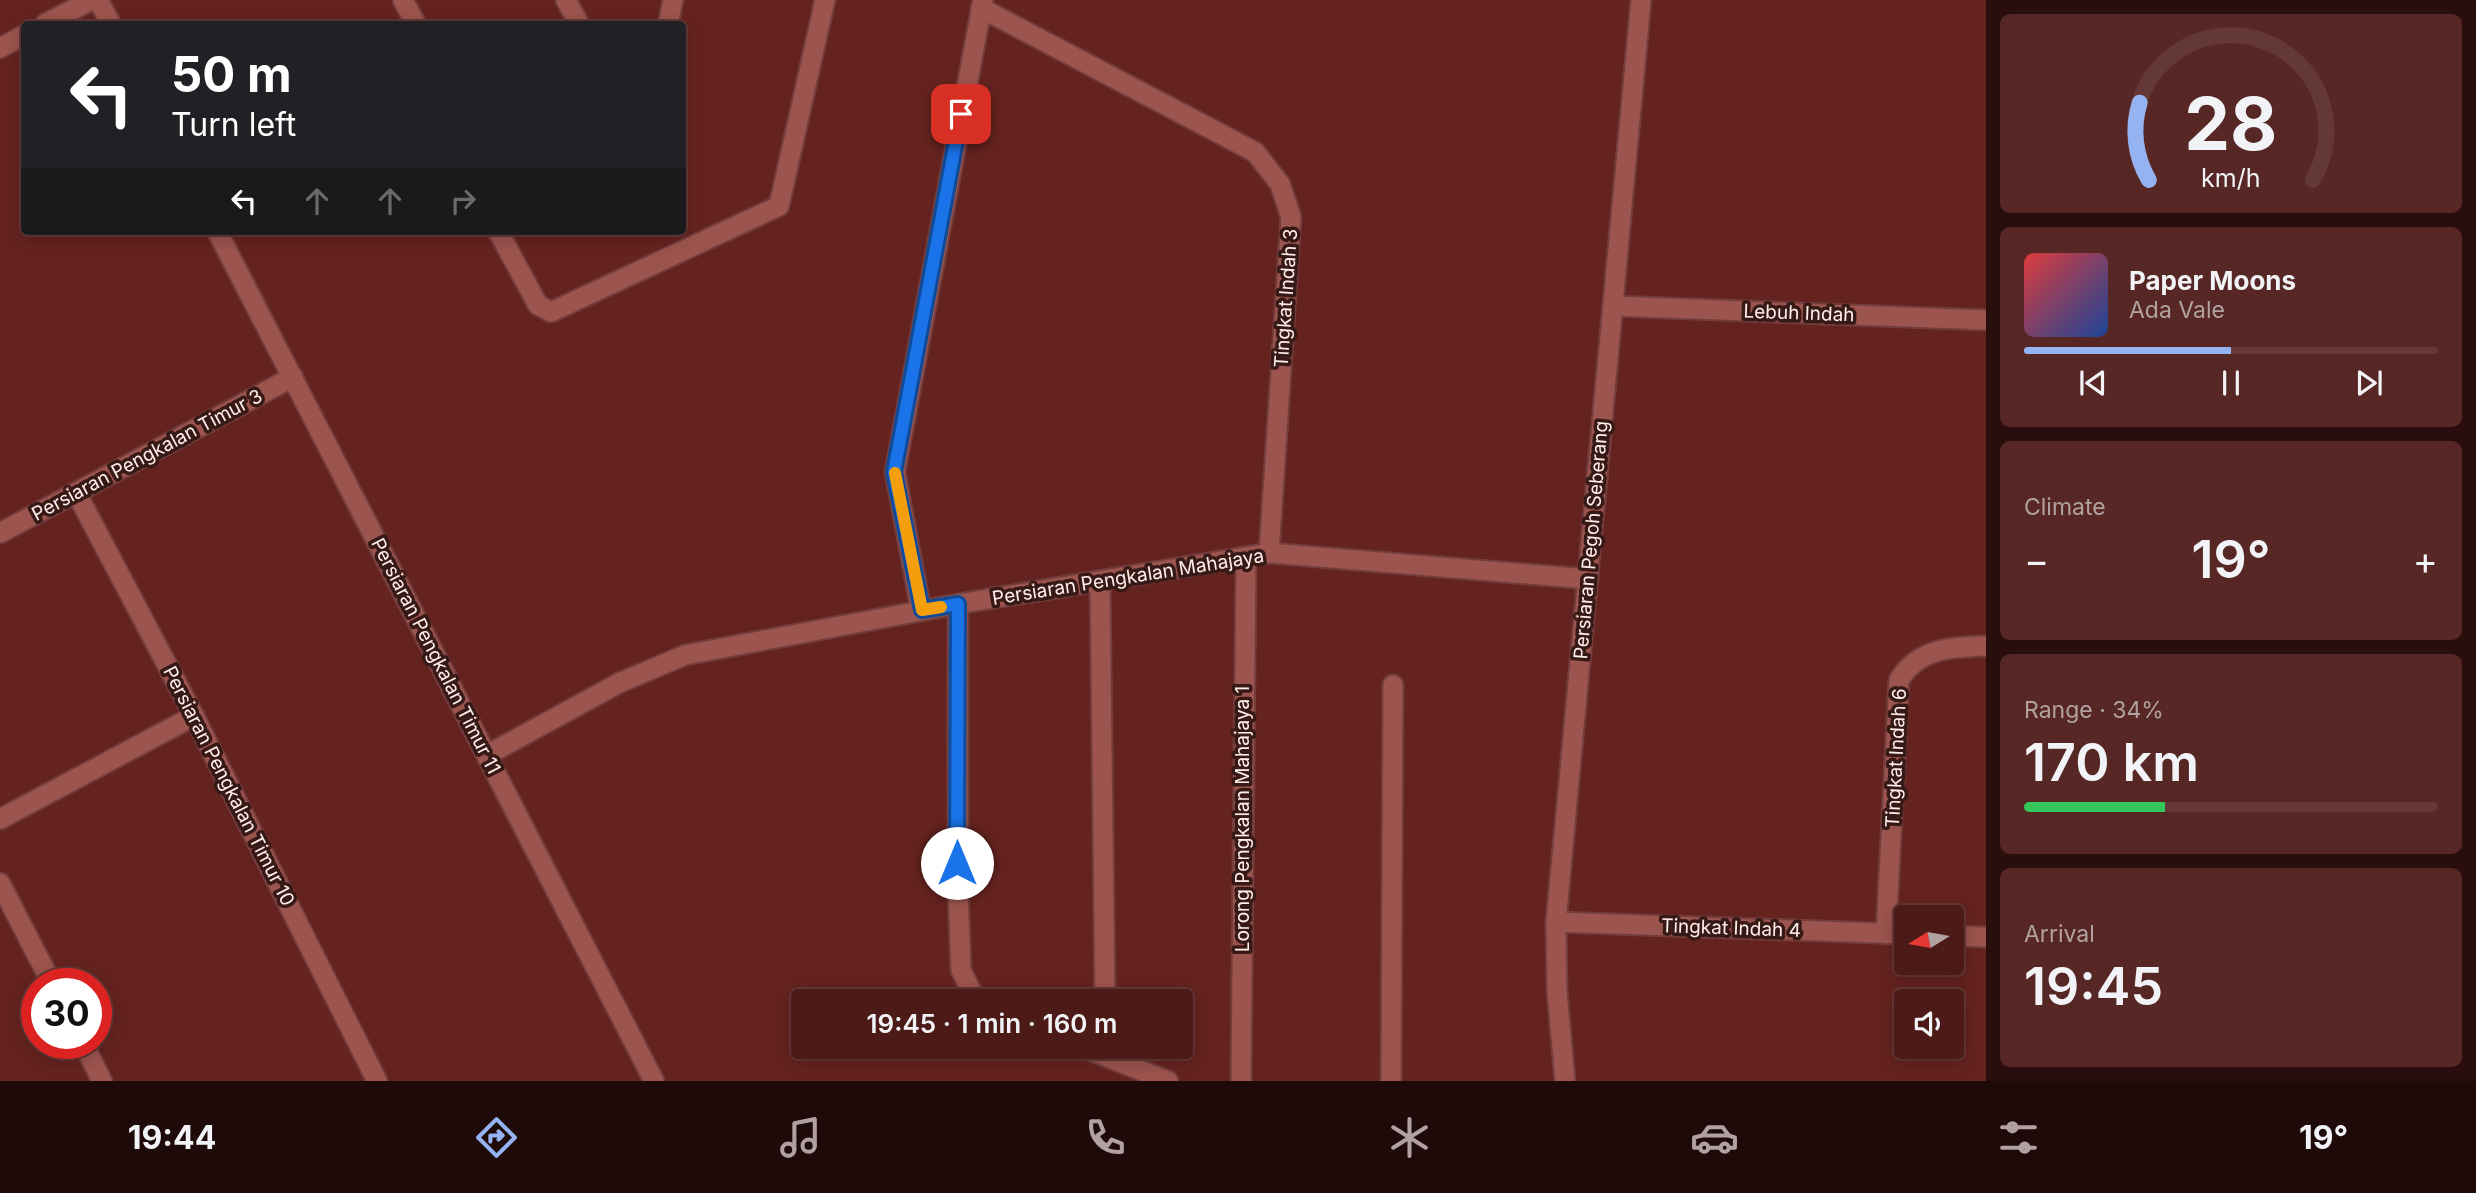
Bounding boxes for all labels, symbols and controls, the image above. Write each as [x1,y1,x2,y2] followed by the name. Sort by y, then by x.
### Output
[171,45,292,104] text: 50 m
[56,49,147,140] icon: left
[2184,79,2278,168] text: 28
[931,84,991,144] pin
[942,95,980,133] icon: arrive
[171,105,296,144] text: Turn left
[2201,163,2261,193] text: km/h
[225,182,263,220] icon: left
[298,182,336,220] icon: ahead
[371,182,409,220] icon: ahead
[444,182,482,220] icon: right
[1270,228,1302,368] street label: Tingkat Indah 3
[2129,265,2296,296] text: Paper Moons
[2129,296,2225,324] text: Ada Vale
[1743,300,1855,326] street label: Lebuh Indah
[2074,364,2112,402] icon: previous
[2212,364,2250,402] icon: pause
[2350,364,2388,402] icon: next
[28,384,266,526] street label: Persiaran Pengkalan Timur 3
[1569,420,1613,660] street label: Persiaran Pegoh Seberang
[2024,493,2106,521] text: Climate
[2191,528,2271,591] text: 19°
[366,534,506,778] street label: Persiaran Pengkalan Timur 11
[2024,537,2049,583] text: −
[2413,537,2438,583] text: +
[990,544,1266,610] street label: Persiaran Pengkalan Mahajaya
[158,662,300,910] street label: Persiaran Pengkalan Timur 10
[1231,686,1254,952] street label: Lorong Pengkalan Mahajaya 1
[1881,688,1911,828] street label: Tingkat Indah 6
[2024,696,2164,724] text: Range · 34%
[2024,731,2199,794] text: 170 km
[920,826,994,900] position arrow
[1894,905,1964,975] north arrow
[1894,905,1964,1059] map controls
[1661,914,1801,942] street label: Tingkat Indah 4
[2024,920,2095,948] text: Arrival
[2024,955,2163,1018] text: 19:45
[21,968,112,1059] speed limit sign: 30
[1894,989,1964,1059] button: sound
[867,1008,1117,1039] text: 19:45 · 1 min · 160 m
[472,1113,521,1162] icon: directions
[776,1113,825,1162] icon: music
[1081,1113,1130,1162] icon: phone
[1385,1113,1434,1162] icon: climate
[1690,1113,1739,1162] icon: car
[1994,1113,2043,1162] icon: filters
[128,1118,216,1157] text: 19:44
[2299,1118,2348,1157] text: 19°

